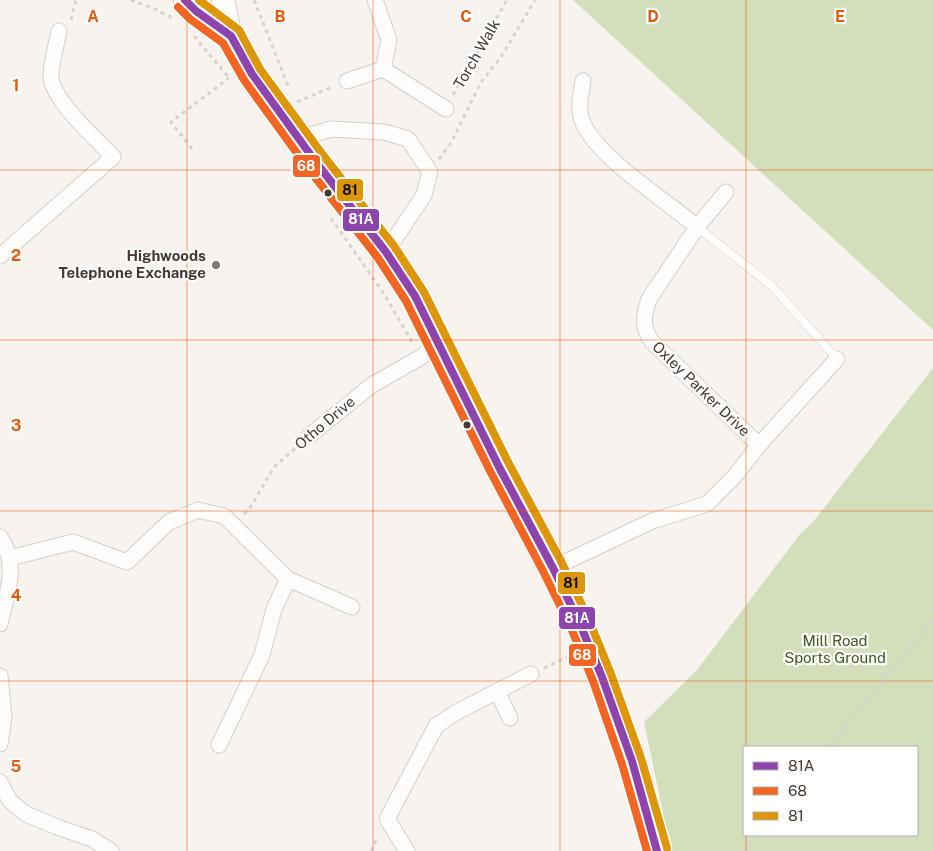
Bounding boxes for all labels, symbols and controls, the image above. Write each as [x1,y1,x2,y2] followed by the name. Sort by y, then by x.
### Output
[87,7,99,26] text: A
[275,7,286,26] text: B
[460,7,472,26] text: C
[647,7,659,26] text: D
[835,7,845,26] text: E
[450,16,503,91] street label: Torch Walk
[13,76,19,95] text: 1
[292,154,321,178] line badge: 68
[297,158,315,174] text: 68
[336,178,364,202] line badge: 81
[342,182,358,198] text: 81
[323,188,333,198] unlabelled marker
[342,208,380,232] line badge: 81A
[348,211,374,227] text: 81A
[11,246,21,265] text: 2
[59,247,206,281] place label: Highwoods Telephone Exchange
[210,259,222,271] marker: Highwoods Telephone Exchange
[649,338,754,440] street label: Oxley Parker Drive
[291,393,358,453] street label: Otho Drive
[11,416,21,435] text: 3
[462,420,472,430] unlabelled marker
[557,571,586,595] line badge: 81
[563,575,579,591] text: 81
[11,586,22,605] text: 4
[558,606,596,630] line badge: 81A
[564,610,590,626] text: 81A
[784,632,886,666] park label: Mill Road Sports Ground
[568,643,597,667] line badge: 68
[573,647,591,663] text: 68
[743,746,918,836] legend
[11,757,22,776] text: 5
[788,757,815,774] text: 81A
[788,782,807,799] text: 68
[788,807,804,824] text: 81

